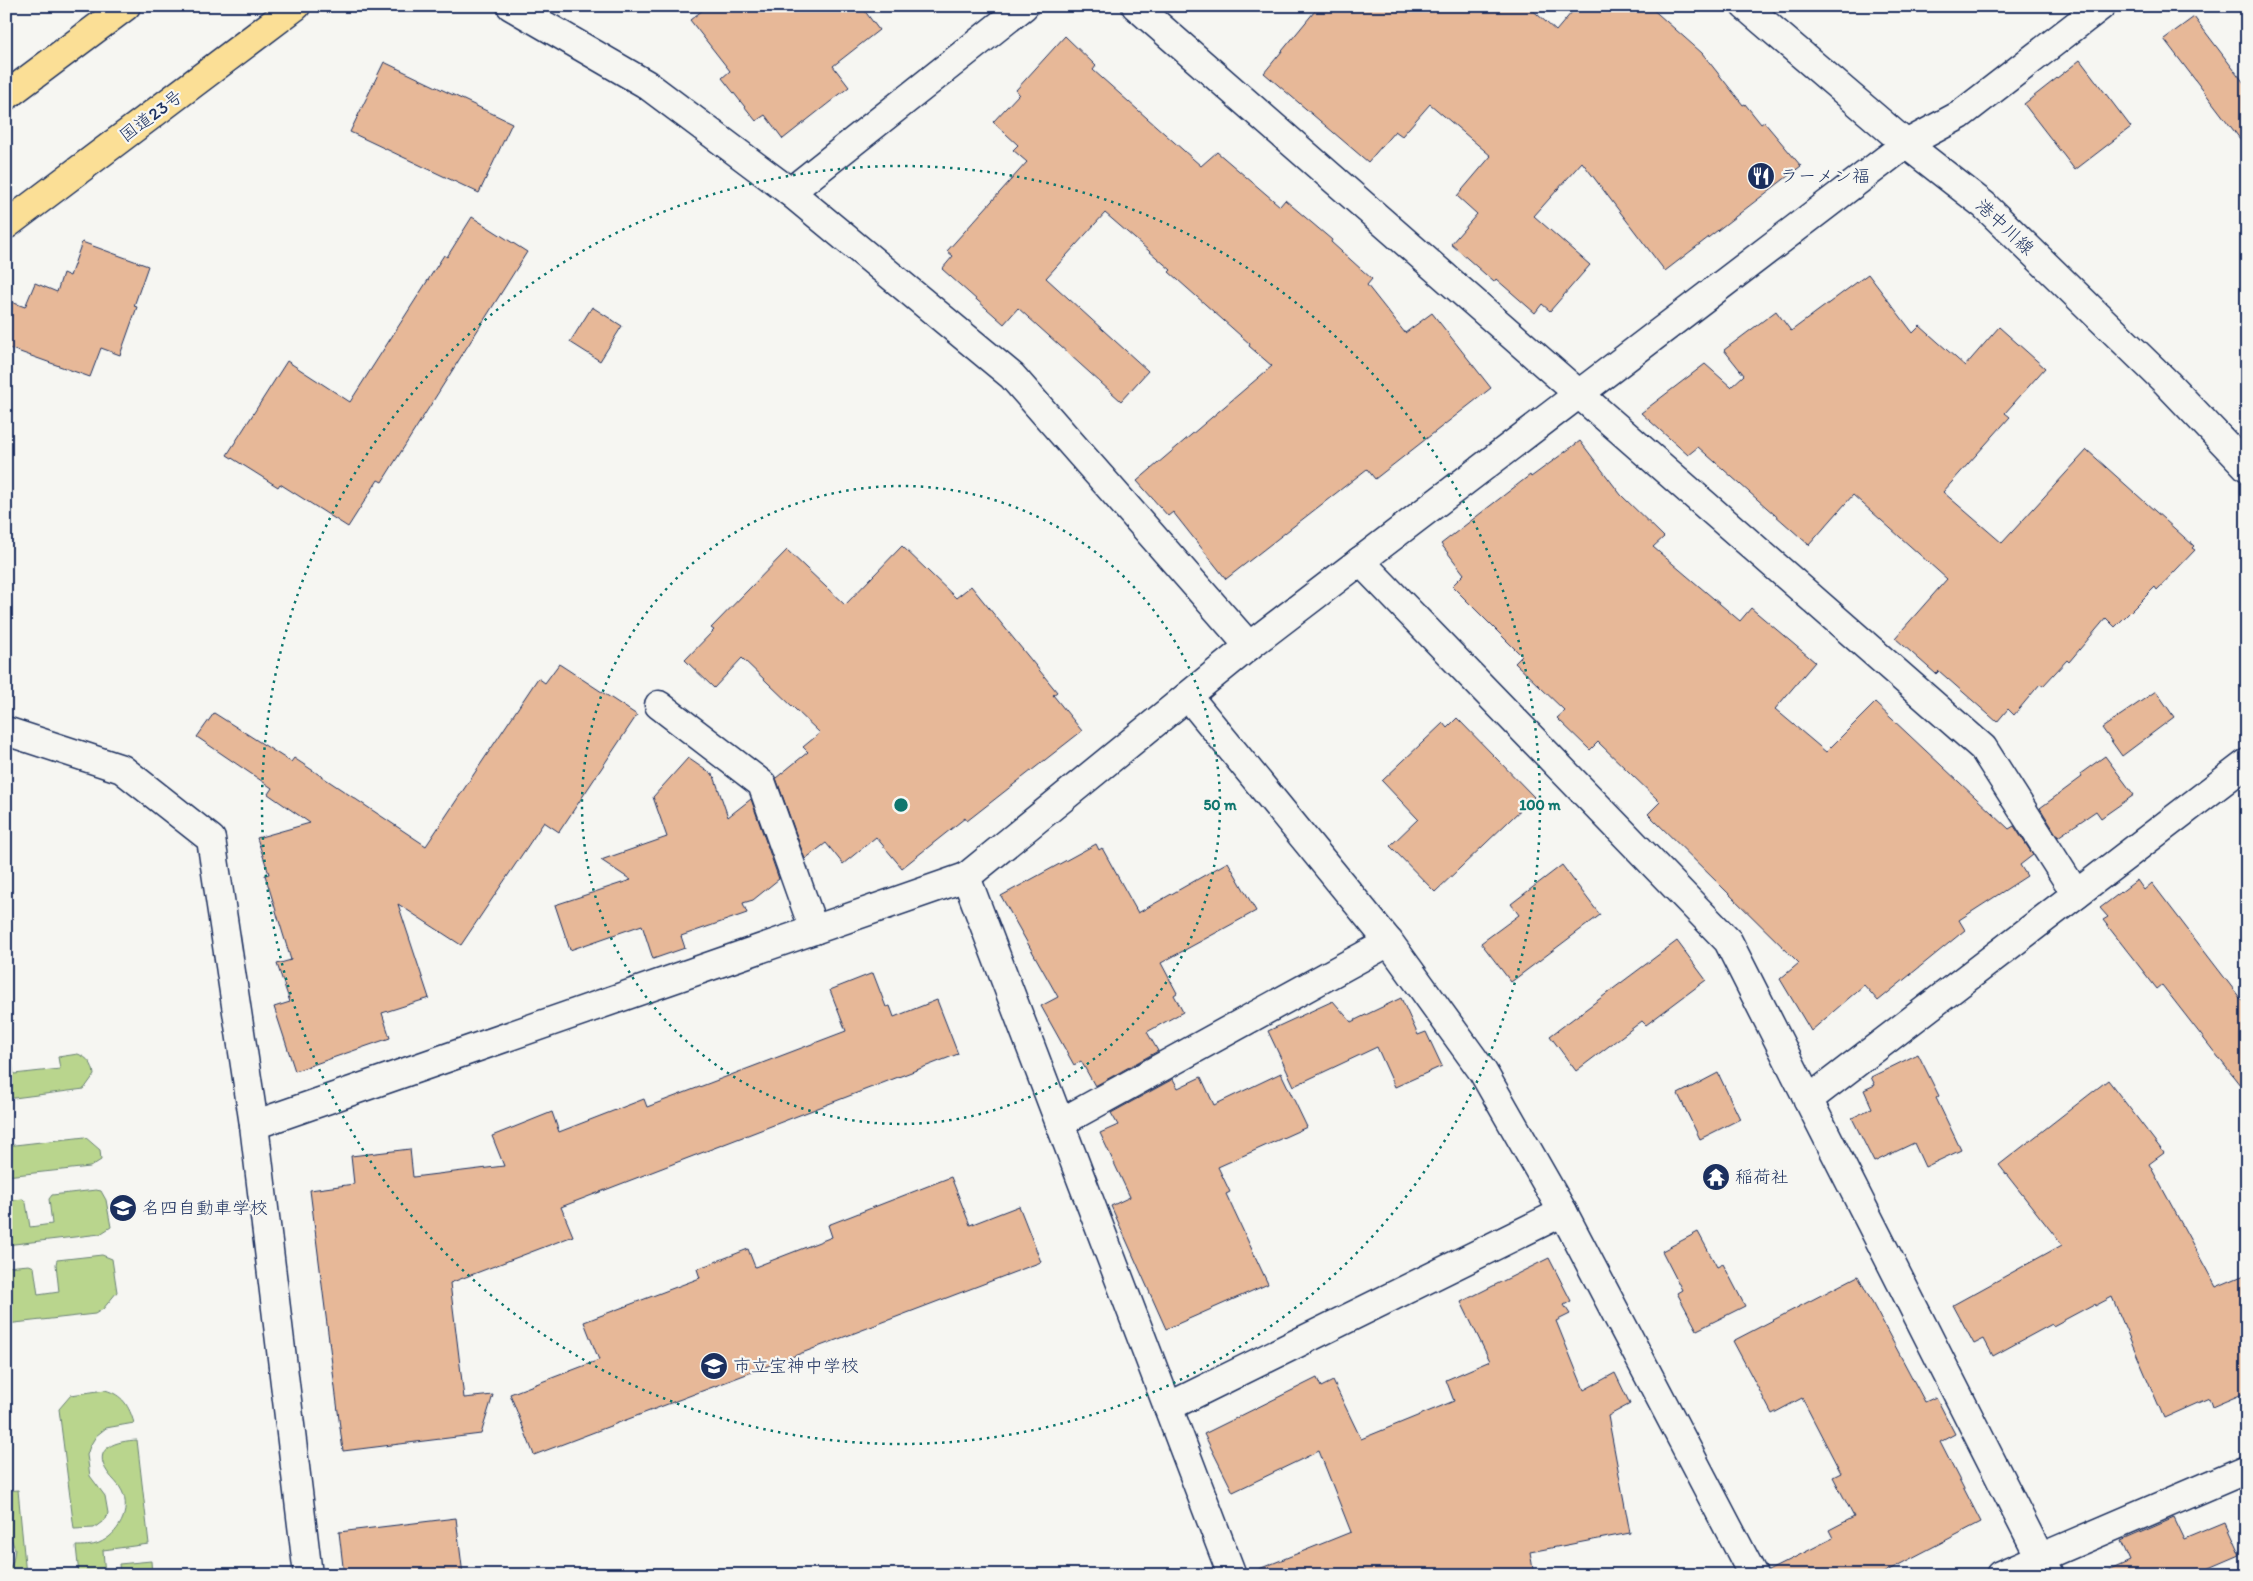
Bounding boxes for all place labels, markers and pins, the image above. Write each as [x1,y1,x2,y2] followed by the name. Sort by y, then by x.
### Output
[1746,161,1776,191] restaurant icon: ラーメン福
[1780,165,1870,187] place label: ラーメン福
[892,796,910,814] centre of rings
[1701,1162,1731,1192] temple icon: 稲荷社
[1735,1166,1789,1188] place label: 稲荷社
[108,1193,138,1223] school or university icon: 名四自動車学校
[142,1197,268,1219] place label: 名四自動車学校
[699,1351,729,1381] school or university icon: 市立宝神中学校
[733,1355,859,1377] place label: 市立宝神中学校

